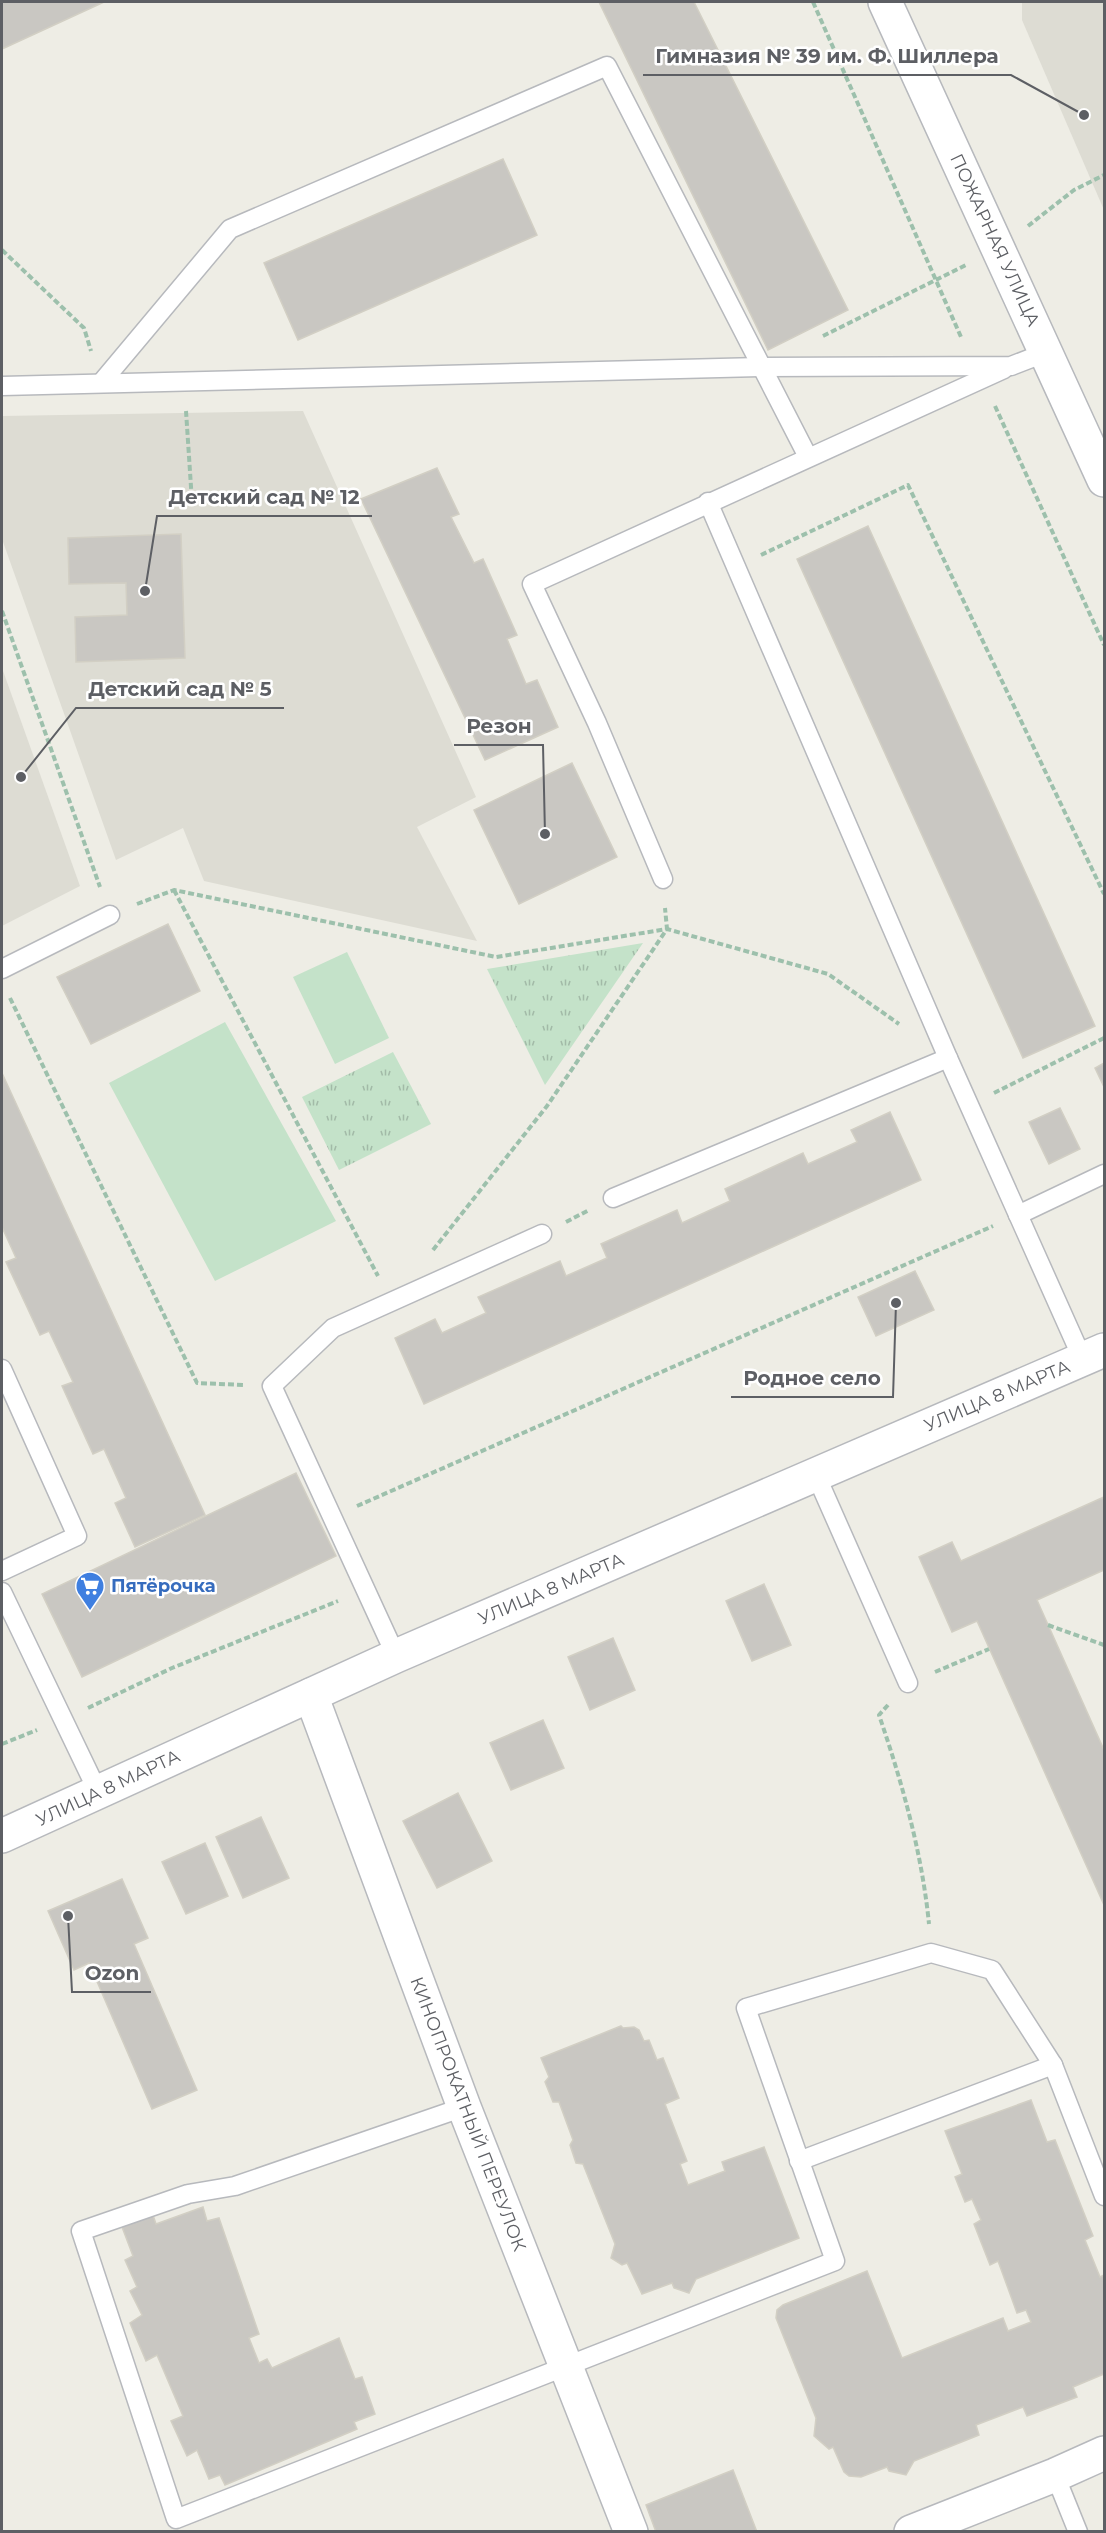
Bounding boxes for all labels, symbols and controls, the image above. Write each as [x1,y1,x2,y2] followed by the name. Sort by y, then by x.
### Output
[643,37,1011,75] callout: Гимназия № 39 им. Ф. Шиллера
[655,44,999,68] text: Гимназия № 39 им. Ф. Шиллера
[945,150,1045,330] street label: ПОЖАРНАЯ УЛИЦА
[157,478,372,516] callout: Детский сад № 12
[168,485,360,509] text: Детский сад № 12
[76,670,284,708] callout: Детский сад № 5
[88,677,272,701] text: Детский сад № 5
[454,707,543,745] callout: Резон
[466,714,532,738] text: Резон
[921,1355,1074,1437] street label: УЛИЦА 8 МАРТА
[731,1359,893,1397] callout: Родное село
[743,1366,881,1390] text: Родное село
[475,1548,628,1630] street label: УЛИЦА 8 МАРТА
[74,1570,106,1612] supermarket icon: Пятёрочка
[111,1575,216,1597] place label: Пятёрочка
[33,1745,184,1831] street label: УЛИЦА 8 МАРТА
[72,1954,151,1992] callout: Ozon
[85,1961,139,1985] text: Ozon
[405,1974,531,2255] street label: КИНОПРОКАТНЫЙ ПЕРЕУЛОК

